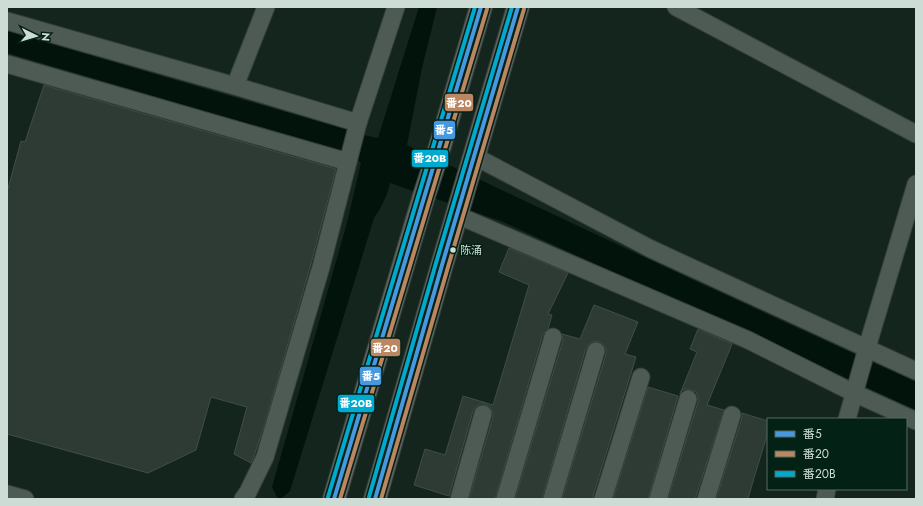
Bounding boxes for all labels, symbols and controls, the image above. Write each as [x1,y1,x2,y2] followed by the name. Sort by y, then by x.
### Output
[16,16,56,56] north arrow
[38,32,54,42] text: N
[444,93,474,112] line badge: 番20
[446,95,472,111] text: 番20
[433,120,456,140] line badge: 番5
[435,122,453,138] text: 番5
[411,149,449,168] line badge: 番20B
[414,150,446,166] text: 番20B
[460,242,482,258] place label: 陈涌
[448,245,458,255] marker: 陈涌
[370,338,401,357] line badge: 番20
[372,340,398,356] text: 番20
[359,366,382,386] line badge: 番5
[362,368,380,384] text: 番5
[337,394,375,413] line badge: 番20B
[340,395,372,411] text: 番20B
[767,418,907,490] legend
[803,425,822,443] text: 番5
[803,445,829,463] text: 番20
[803,465,836,483] text: 番20B

